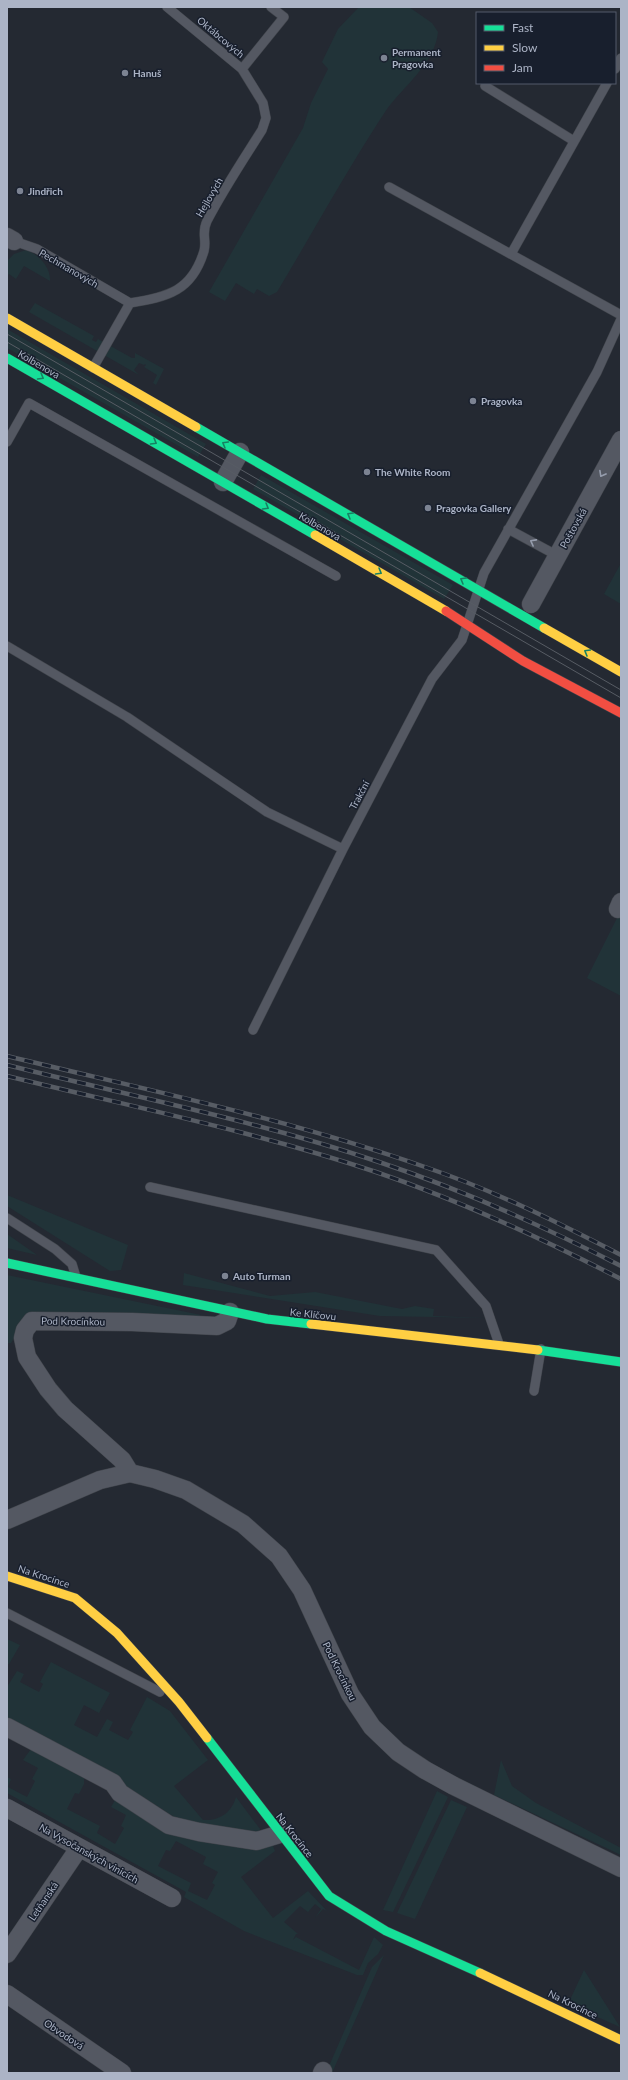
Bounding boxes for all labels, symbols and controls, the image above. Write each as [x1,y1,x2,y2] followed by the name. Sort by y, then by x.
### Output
[476,12,616,84] legend
[195,14,247,60] street label: Oktábcových
[512,20,534,35] text: Fast
[512,40,538,55] text: Slow
[392,46,441,70] place label: Permanent Pragovka
[379,53,389,63] marker: Permanent Pragovka
[512,60,533,75] text: Jam
[133,67,162,79] place label: Hanuš
[120,68,130,78] marker: Hanuš
[193,175,225,219] street label: Hejlových
[28,185,63,197] place label: Jindřich
[15,186,25,196] marker: Jindřich
[37,246,101,290] street label: Pechmanových
[16,347,62,381] street label: Kolbenova
[37,373,44,380] one-way arrow
[481,395,522,407] place label: Pragovka
[468,396,478,406] marker: Pragovka
[149,438,157,445] one-way arrow
[222,441,229,448] one-way arrow
[375,466,450,478] place label: The White Room
[362,467,372,477] marker: The White Room
[600,470,607,477] one-way arrow
[436,502,512,514] place label: Pragovka Gallery
[262,503,269,510] one-way arrow
[423,503,433,513] marker: Pragovka Gallery
[557,506,589,550] street label: Poštovská
[297,509,343,543] street label: Kolbenova
[347,513,354,520] one-way arrow
[530,539,537,547] one-way arrow
[374,568,382,575] one-way arrow
[459,578,467,585] one-way arrow
[584,650,591,657] one-way arrow
[346,778,372,811] street label: Trakční
[232,1270,291,1282] place label: Auto Turman
[220,1271,230,1281] marker: Auto Turman
[289,1306,337,1322] street label: Ke Klíčovu
[41,1314,105,1328] street label: Pod Krocínkou
[17,1562,71,1590] street label: Na Krocínce
[321,1640,359,1702] street label: Pod Krocínkou
[274,1810,316,1860] street label: Na Krocínce
[37,1821,141,1885] street label: Na Vysočanských vinicích
[26,1879,60,1923] street label: Letňanská
[546,1987,600,2021] street label: Na Krocínce
[42,2016,86,2052] street label: Obvodová

